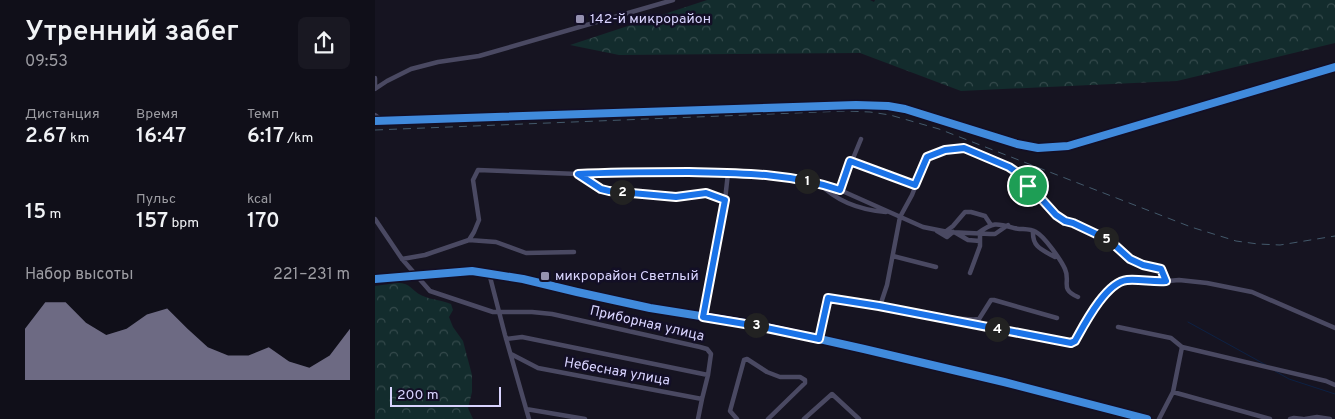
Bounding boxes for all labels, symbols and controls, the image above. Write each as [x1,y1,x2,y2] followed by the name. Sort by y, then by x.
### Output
[590,11,711,28] place label: 142-й микрорайон
[574,13,586,25] marker: 142-й микрорайон
[25,15,239,51] text: Утренний забег
[298,17,350,69] button: share
[25,52,68,72] text: 09:53
[25,106,100,123] text: Дистанция
[136,106,178,123] text: Время
[247,106,279,123] text: Темп
[25,123,67,150] text: 2.67
[136,123,186,150] text: 16:47
[247,123,284,150] text: 6:17
[67,130,89,147] text: km
[284,130,313,147] text: /km
[1007,165,1049,207] pin
[795,168,819,194] pin: 1
[1014,172,1042,200] icon: arrive
[805,173,810,190] text: 1
[609,180,635,204] pin: 2
[618,184,627,201] text: 2
[136,191,176,208] text: Пульс
[247,191,272,208] text: kcal
[25,199,46,226] text: 15
[46,206,61,223] text: m
[136,208,168,235] text: 157
[247,208,280,235] text: 170
[168,215,199,232] text: bpm
[1093,226,1119,252] pin: 5
[1102,231,1111,248] text: 5
[25,265,133,285] text: Набор высоты
[273,265,350,285] text: 221–231 m
[555,268,699,285] place label: микрорайон Светлый
[539,270,551,282] marker: микрорайон Светлый
[588,303,706,345] street label: Приборная улица
[743,312,769,338] pin: 3
[985,316,1009,342] pin: 4
[752,317,761,334] text: 3
[993,321,1002,338] text: 4
[563,354,671,390] street label: Небесная улица
[390,384,501,407] scale bar
[397,387,439,404] text: 200 m

